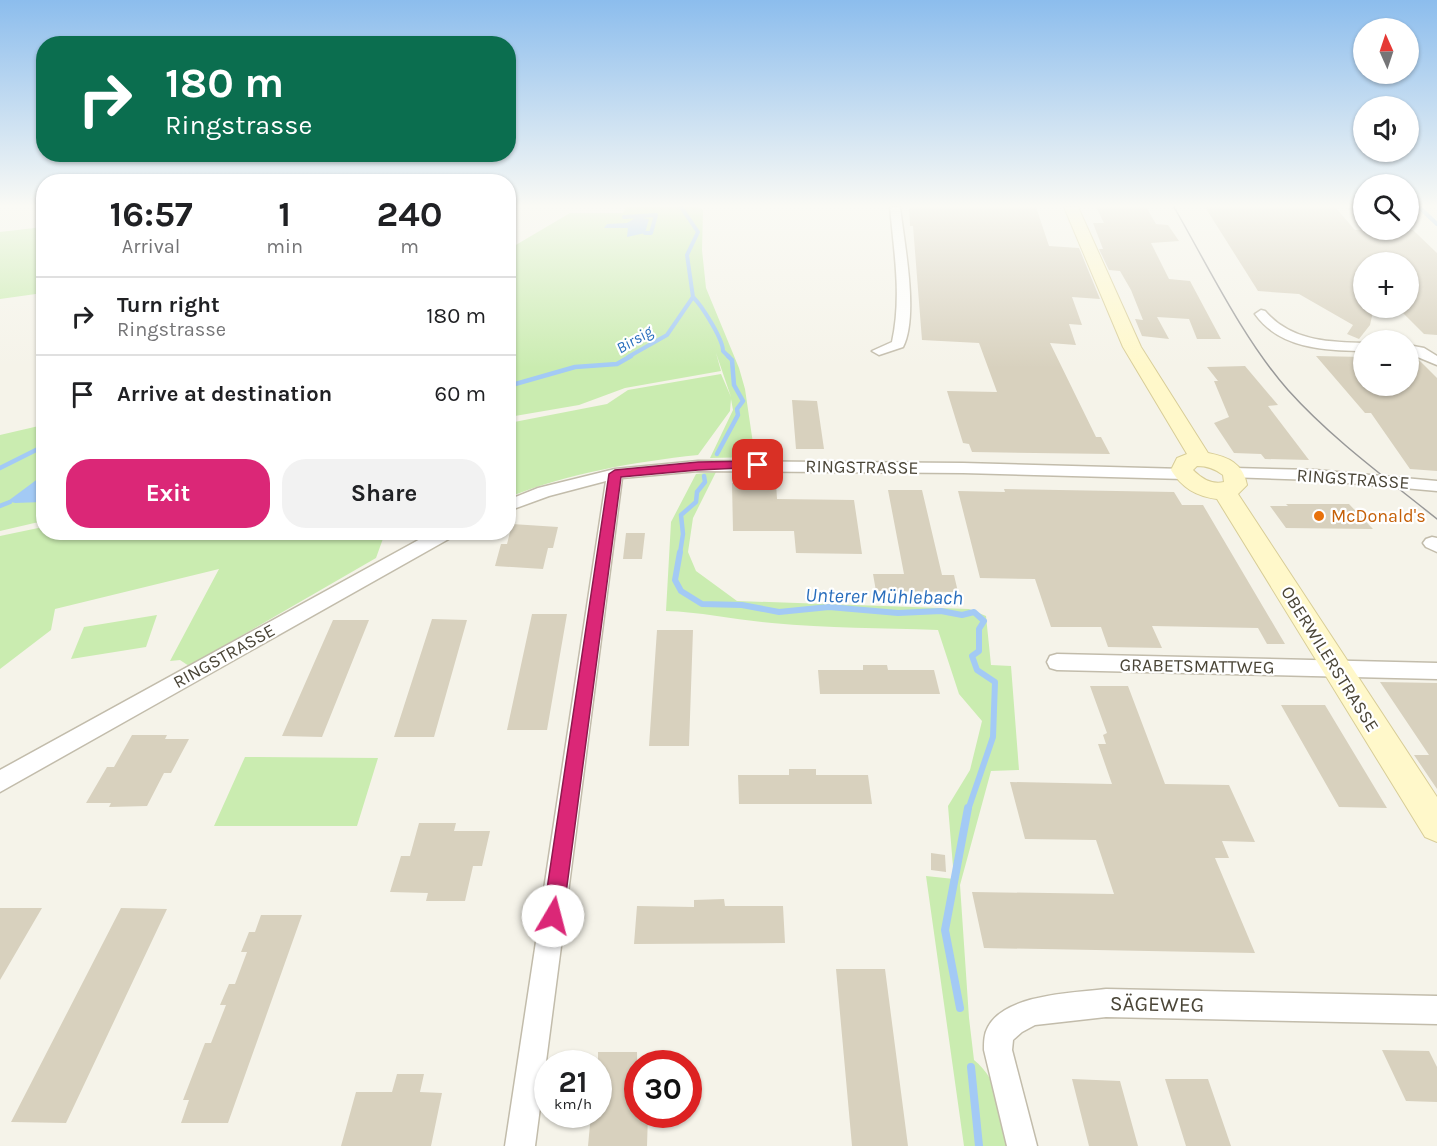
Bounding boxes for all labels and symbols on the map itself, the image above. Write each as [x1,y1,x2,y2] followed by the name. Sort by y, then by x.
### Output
[1353,18,1419,84] north arrow
[613,321,657,357] water label: Birsig
[732,439,783,490] pin
[805,455,919,479] street label: RINGSTRASSE
[1296,464,1410,494] street label: RINGSTRASSE
[1331,505,1426,527] place label: McDonald's
[1312,509,1326,523] marker: McDonald's
[1276,582,1384,736] street label: OBERWILERSTRASSE
[805,584,963,609] water label: Unterer Mühlebach
[169,619,279,693] street label: RINGSTRASSE
[1119,654,1275,678] street label: GRABETSMATTWEG
[521,884,585,948] position arrow
[1110,991,1204,1017] street label: SÄGEWEG
[624,1050,702,1128] speed limit sign: 30

